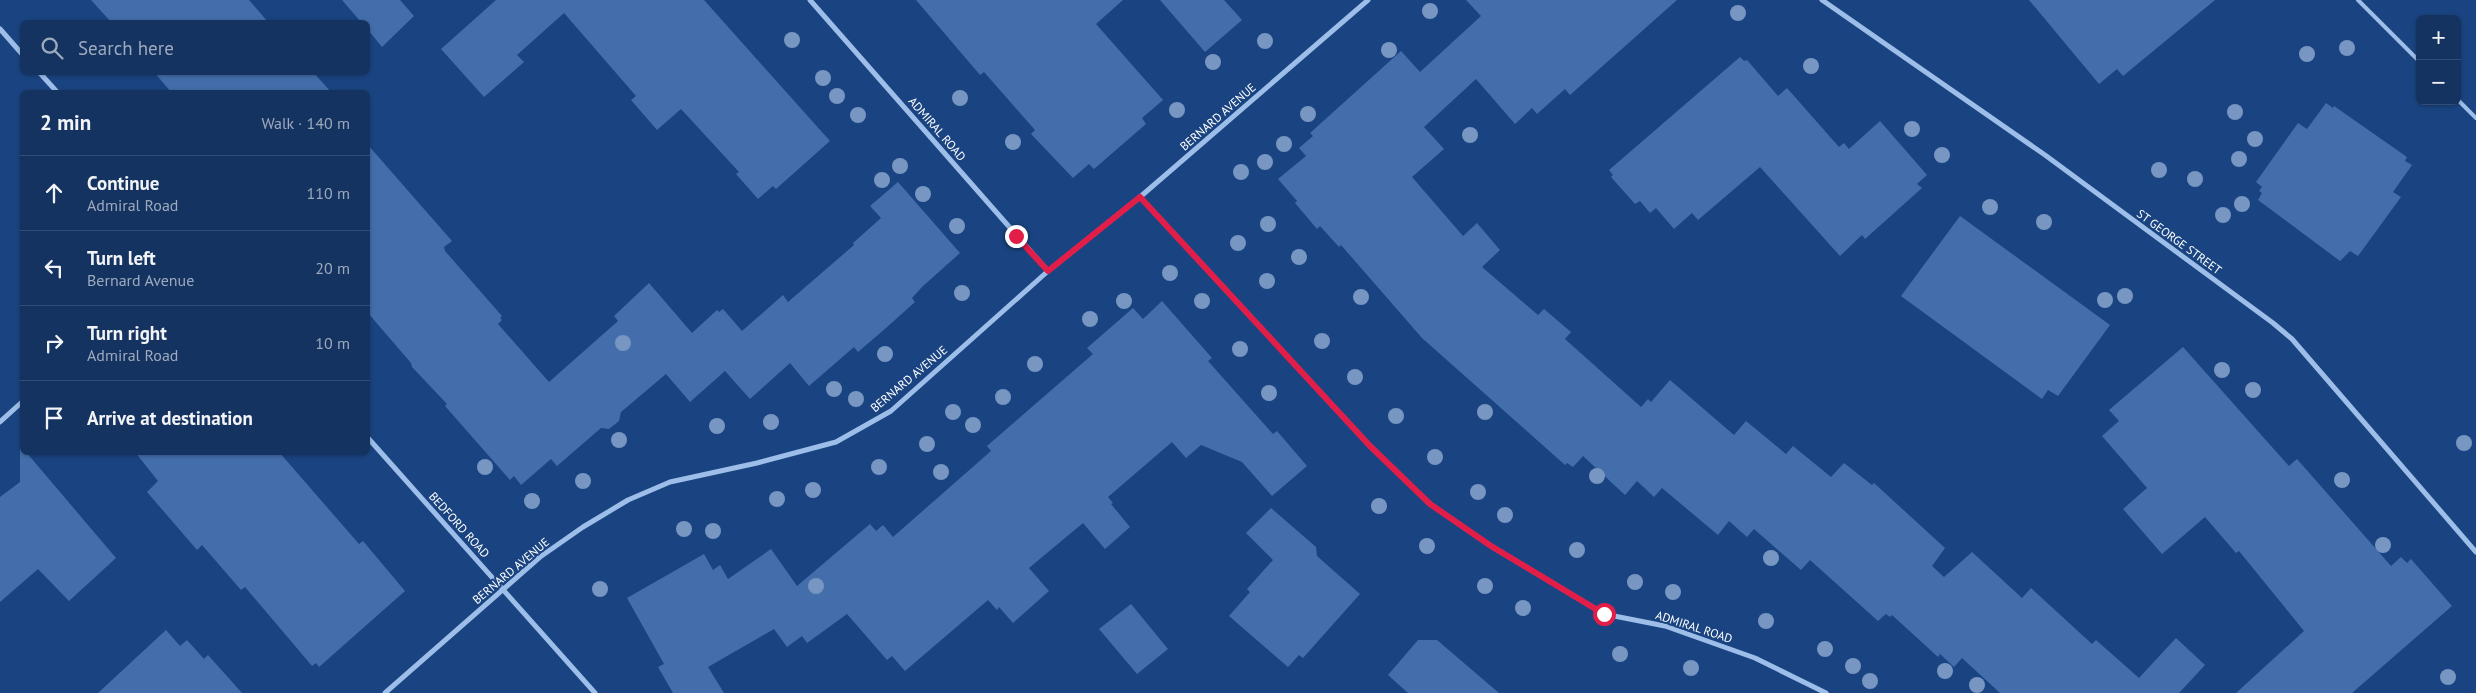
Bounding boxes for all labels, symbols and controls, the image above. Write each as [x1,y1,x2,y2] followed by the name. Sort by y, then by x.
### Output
[2416,15,2461,105] map controls
[2416,15,2461,60] button: +
[20,20,370,75] search box
[38,34,66,62] icon: search
[78,36,174,60] text: Search here
[2416,60,2461,105] button: −
[1177,80,1259,154] street label: BERNARD AVENUE
[905,94,969,164] street label: ADMIRAL ROAD
[40,109,91,136] text: 2 min
[261,113,350,133] text: Walk · 140 m
[87,171,159,195] text: Continue
[40,179,68,207] icon: ahead
[307,183,350,203] text: 110 m
[87,195,178,215] text: Admiral Road
[2134,206,2225,278] street label: ST GEORGE STREET
[1005,225,1028,248] route end
[87,246,156,270] text: Turn left
[40,254,68,282] icon: left
[315,258,350,278] text: 20 m
[87,270,194,290] text: Bernard Avenue
[87,321,167,345] text: Turn right
[40,329,68,357] icon: right
[315,333,350,353] text: 10 m
[867,342,950,415] street label: BERNARD AVENUE
[87,345,178,365] text: Admiral Road
[40,404,68,432] icon: arrive
[87,406,253,430] text: Arrive at destination
[426,489,493,561] street label: BEDFORD ROAD
[469,534,552,607] street label: BERNARD AVENUE
[1593,603,1616,626] route start
[1654,607,1735,646] street label: ADMIRAL ROAD

